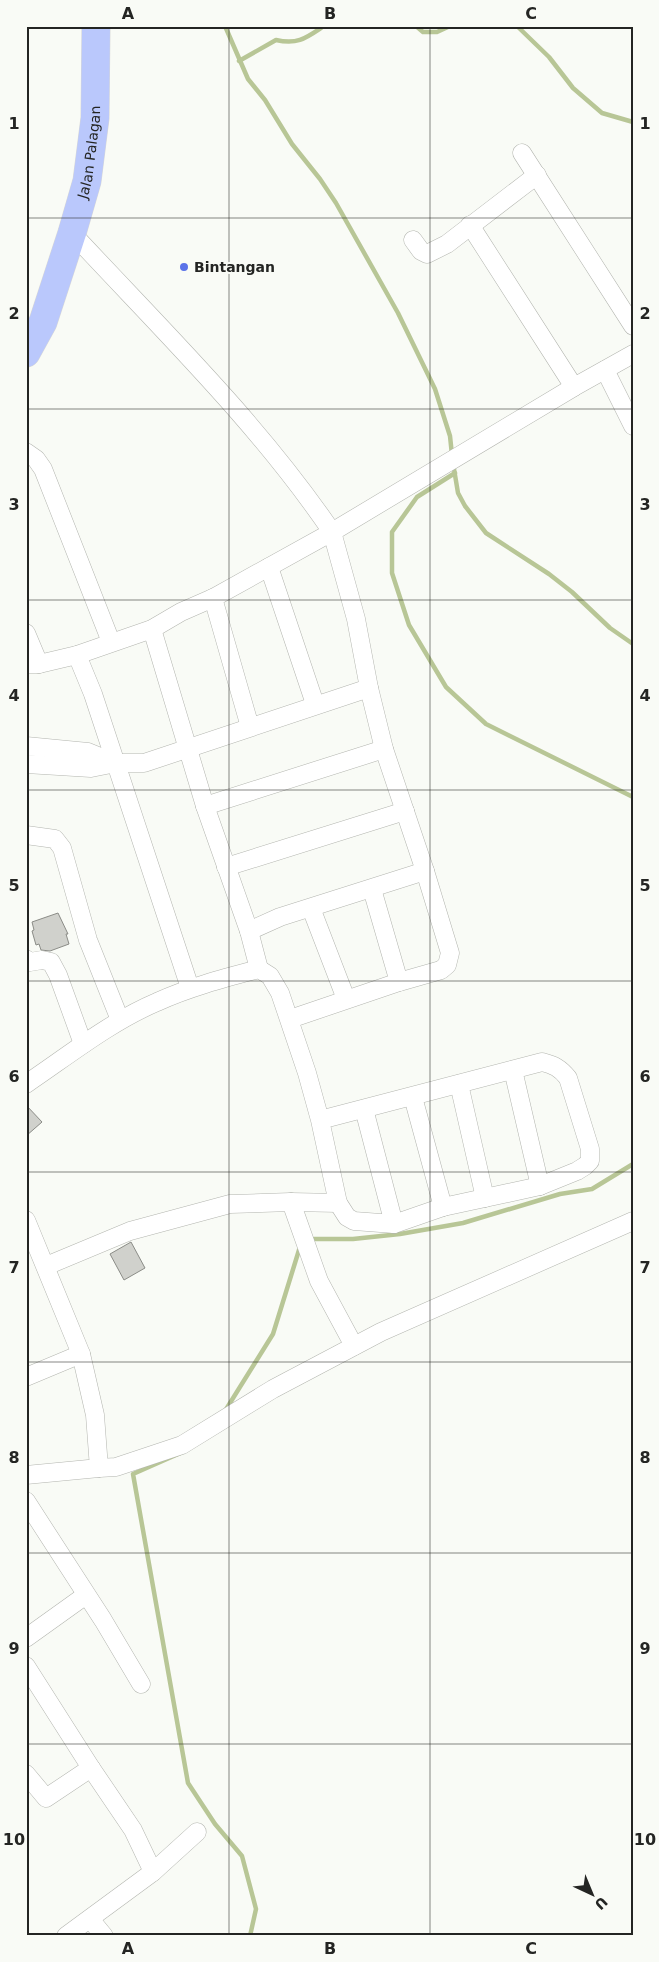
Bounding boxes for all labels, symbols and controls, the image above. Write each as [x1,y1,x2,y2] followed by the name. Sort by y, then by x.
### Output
[122,4,135,23] text: A
[324,4,336,23] text: B
[525,4,537,23] text: C
[74,106,103,201] street label: Jalan Palagan
[8,114,20,133] text: 1
[639,114,651,133] text: 1
[194,259,275,275] place label: Bintangan
[178,261,190,273] marker: Bintangan
[8,304,20,323] text: 2
[639,304,651,323] text: 2
[8,495,20,514] text: 3
[639,495,651,514] text: 3
[8,686,20,705] text: 4
[639,686,651,705] text: 4
[8,876,20,895] text: 5
[639,876,651,895] text: 5
[8,1067,20,1086] text: 6
[639,1067,651,1086] text: 6
[8,1258,20,1277] text: 7
[639,1258,651,1277] text: 7
[8,1448,20,1467] text: 8
[639,1448,651,1467] text: 8
[8,1639,20,1658] text: 9
[639,1639,651,1658] text: 9
[3,1830,25,1849] text: 10
[634,1830,656,1849] text: 10
[566,1870,616,1920] north arrow
[591,1894,611,1913] text: U
[122,1939,135,1958] text: A
[324,1939,336,1958] text: B
[525,1939,537,1958] text: C

